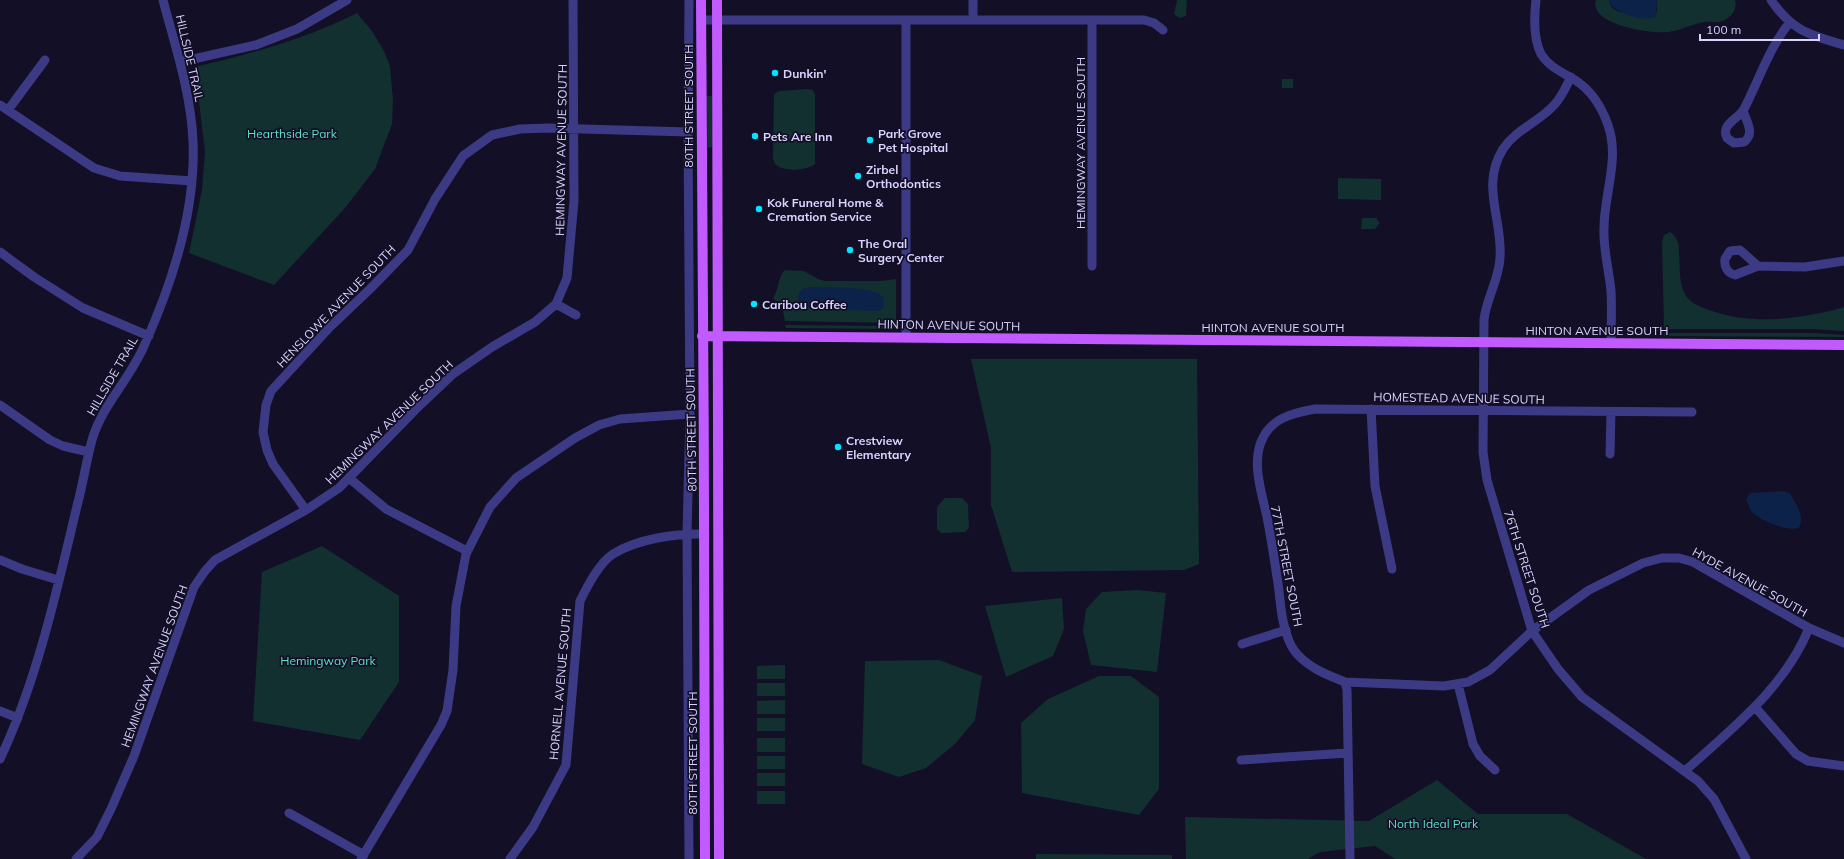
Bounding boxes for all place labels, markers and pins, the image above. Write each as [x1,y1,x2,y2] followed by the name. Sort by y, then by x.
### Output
[783,66,827,81] place label: Dunkin'
[770,68,780,78] marker: Dunkin'
[878,126,948,155] place label: Park Grove Pet Hospital
[763,129,832,144] place label: Pets Are Inn
[750,131,760,141] marker: Pets Are Inn
[865,135,875,145] marker: Park Grove Pet Hospital
[866,162,941,191] place label: Zirbel Orthodontics
[853,171,863,181] marker: Zirbel Orthodontics
[767,195,884,224] place label: Kok Funeral Home & Cremation Service
[754,204,764,214] marker: Kok Funeral Home & Cremation Service
[858,236,944,265] place label: The Oral Surgery Center
[845,245,855,255] marker: The Oral Surgery Center
[762,297,847,312] place label: Caribou Coffee
[749,299,759,309] marker: Caribou Coffee
[846,433,912,462] place label: Crestview Elementary
[833,442,843,452] marker: Crestview Elementary

